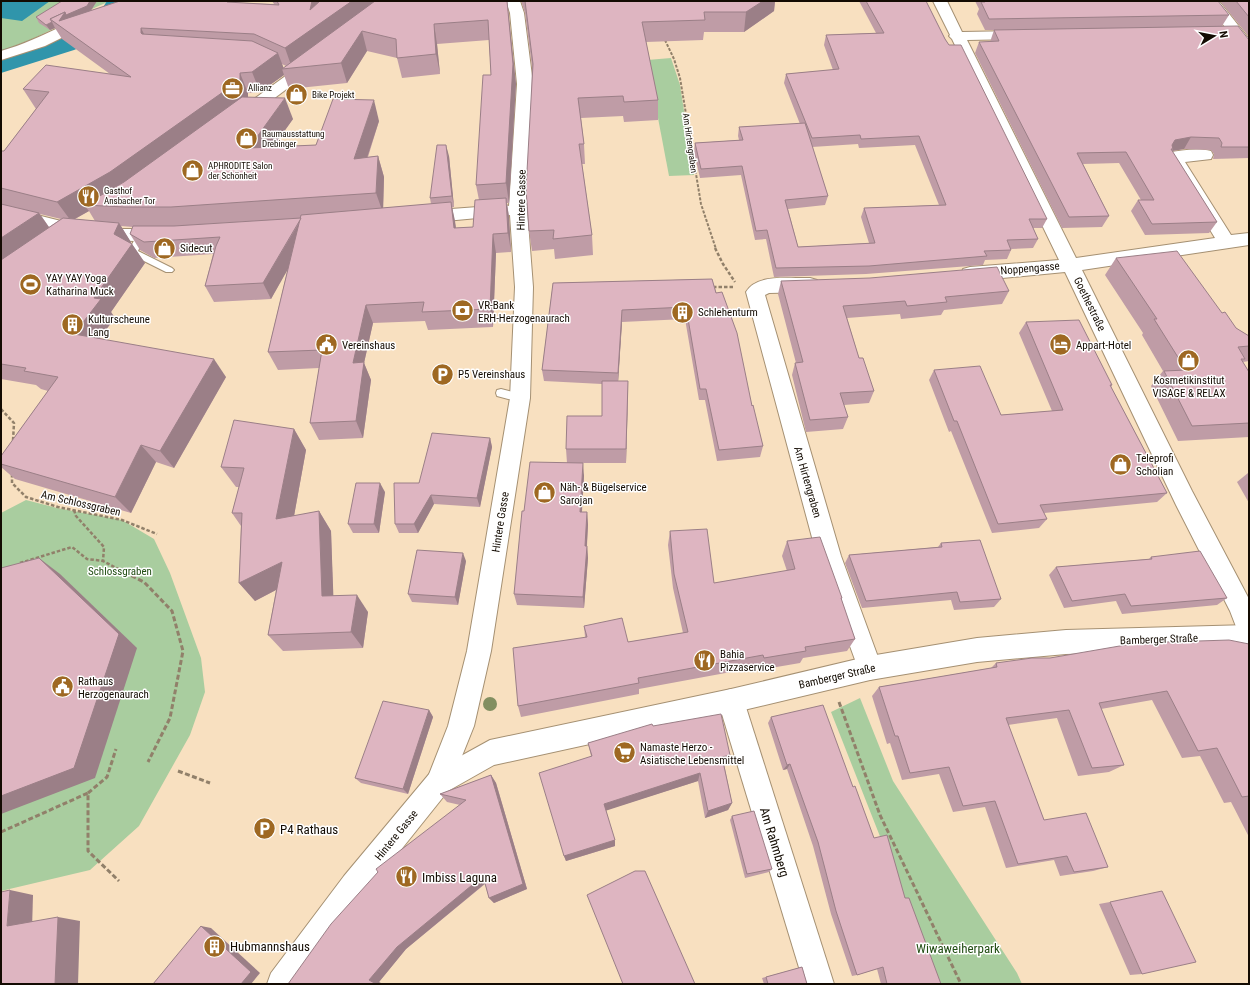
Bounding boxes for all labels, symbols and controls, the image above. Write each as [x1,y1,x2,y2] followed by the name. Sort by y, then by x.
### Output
[1194,16,1234,56] north arrow
[1216,30,1230,39] text: N
[219,75,245,101] office icon: Allianz
[283,82,309,108] shop icon: Bike Projekt
[248,83,272,93] place label: Allianz
[312,90,355,100] place label: Bike Projekt
[681,112,699,174] street label: Am Hirtengraben
[234,126,260,152] shop icon: Raumausstattung Drebinger
[262,129,325,149] place label: Raumausstattung Drebinger
[180,158,206,184] shop icon: APHRODITE Salon der Schönheit
[208,161,272,181] place label: APHRODITE Salon der Schönheit
[514,169,529,231] street label: Hintere Gasse
[75,183,101,209] restaurant icon: Gasthof Ansbacher Tor
[104,186,156,206] place label: Gasthof Ansbacher Tor
[152,235,178,261] shop icon: Sidecut
[180,242,213,255] place label: Sidecut
[1000,259,1060,278] street label: Noppengasse
[18,271,44,297] sports icon: YAY YAY Yoga Katharina Muck
[46,272,114,298] place label: YAY YAY Yoga Katharina Muck
[1071,275,1108,333] street label: Goethestraße
[449,298,475,324] bank icon: VR-Bank ERH-Herzogenaurach
[478,299,570,325] place label: VR-Bank ERH-Herzogenaurach
[669,299,695,325] building icon: Schlehenturm
[698,306,758,319] place label: Schlehenturm
[60,312,86,338] building icon: Kulturscheune Lang
[88,313,150,339] place label: Kulturscheune Lang
[313,332,339,358] public building icon: Vereinshaus
[1047,332,1073,358] hotel icon: Appart-Hotel
[342,339,395,352] place label: Vereinshaus
[1076,339,1131,352] place label: Appart-Hotel
[1176,347,1202,373] shop icon: Kosmetikinstitut VISAGE & RELAX
[430,361,456,387] parking icon: P5 Vereinshaus
[458,368,525,381] place label: P5 Vereinshaus
[1153,374,1225,400] place label: Kosmetikinstitut VISAGE & RELAX
[791,445,824,519] street label: Am Hirtengraben
[1107,451,1133,477] shop icon: Teleprofi Scholian
[1136,452,1174,478] place label: Teleprofi Scholian
[532,480,558,506] shop icon: Näh- & Bügelservice Sarojan
[560,481,647,507] place label: Näh- & Bügelservice Sarojan
[40,488,122,519] street label: Am Schlossgraben
[489,491,512,553] street label: Hintere Gasse
[88,565,152,578] park label: Schlossgraben
[1120,632,1198,647] street label: Bamberger Straße
[691,647,717,673] restaurant icon: Bahia Pizzaservice
[720,648,775,674] place label: Bahia Pizzaservice
[798,661,877,692] street label: Bamberger Straße
[50,674,76,700] public building icon: Rathaus Herzogenaurach
[78,675,149,701] place label: Rathaus Herzogenaurach
[611,740,637,766] supermarket icon: Namaste Herzo - Asiatische Lebensmittel
[640,741,744,767] place label: Namaste Herzo - Asiatische Lebensmittel
[757,805,792,879] street label: Am Rahmberg
[372,808,421,863] street label: Hintere Gasse
[251,816,277,842] parking icon: P4 Rathaus
[280,822,338,837] place label: P4 Rathaus
[394,864,420,890] restaurant icon: Imbiss Laguna
[422,870,497,885] place label: Imbiss Laguna
[201,933,227,959] building icon: Hubmannshaus
[230,939,310,954] place label: Hubmannshaus
[916,941,1000,956] park label: Wiwaweiherpark

